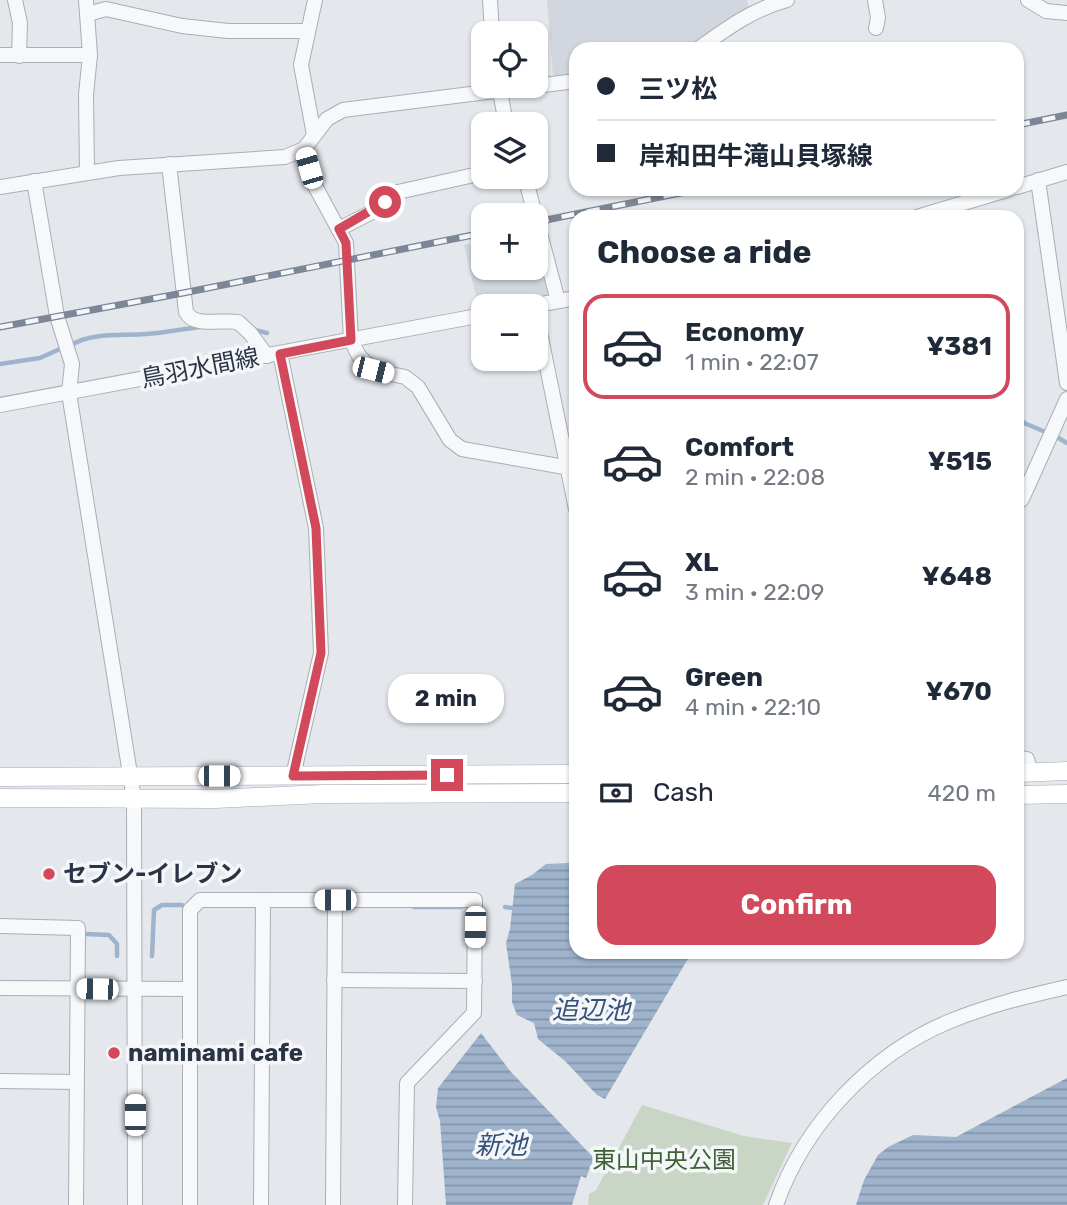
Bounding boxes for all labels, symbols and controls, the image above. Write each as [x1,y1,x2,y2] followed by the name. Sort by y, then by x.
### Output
[471,21,548,371] map controls
[471,21,548,98] button: locate
[639,74,717,105] text: 三ツ松
[471,112,548,189] button: layers
[639,141,873,172] text: 岸和田牛滝山貝塚線
[294,145,325,191] car
[369,186,401,218] route start
[471,203,548,280] button: +
[597,233,811,271] text: Choose a ride
[471,294,548,371] button: −
[601,315,664,378] icon: car
[685,317,804,348] text: Economy
[926,331,992,362] text: ¥381
[138,343,262,393] street label: 鳥羽水間線
[685,348,819,376] text: 1 min · 22:07
[351,355,396,385] car
[601,430,664,493] icon: car
[685,432,794,463] text: Comfort
[928,446,992,477] text: ¥515
[685,463,825,491] text: 2 min · 22:08
[601,545,664,608] icon: car
[685,547,718,578] text: XL
[922,561,992,592] text: ¥648
[685,578,824,606] text: 3 min · 22:09
[601,660,664,723] icon: car
[685,662,763,693] text: Green
[389,674,505,722] callout: 2 min
[925,676,992,707] text: ¥670
[415,684,477,712] text: 2 min
[685,693,821,721] text: 4 min · 22:10
[431,759,463,791] route end
[199,766,241,787] car
[597,774,635,812] icon: cash
[653,777,714,808] text: Cash
[928,779,996,807] text: 420 m
[63,860,242,888] place label: セブン-イレブン
[597,865,996,945] button: Confirm
[41,866,57,882] marker: セブン-イレブン
[315,890,357,911] car
[465,906,486,948] car
[76,978,119,1000] car
[552,995,633,1026] water label: 追辺池
[128,1039,303,1067] place label: naminami cafe
[106,1045,122,1061] marker: naminami cafe
[125,1094,146,1136] car
[475,1130,530,1161] water label: 新池
[592,1146,736,1174] park label: 東山中央公園

